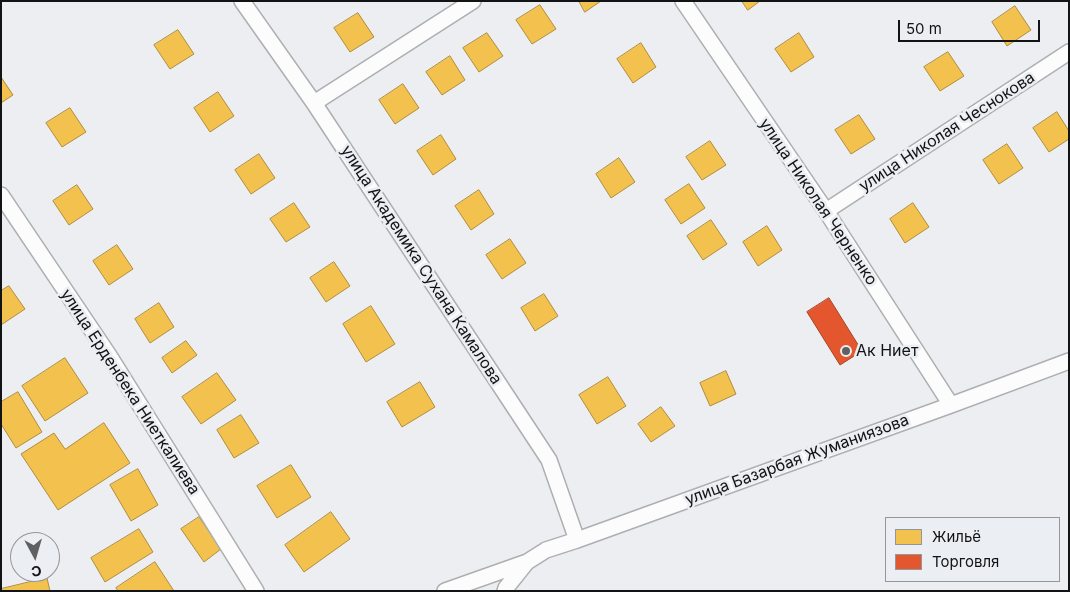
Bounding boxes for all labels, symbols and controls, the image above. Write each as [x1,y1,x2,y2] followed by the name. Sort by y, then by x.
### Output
[900,10,1042,42] scale bar
[906,19,942,38] text: 50 m
[856,68,1038,196] street label: улица Николая Чеснокова
[755,115,881,289] street label: улица Николая Черненко
[336,142,506,388] street label: улица Академика Сухана Камалова
[56,286,204,498] street label: улица Ерденбека Ниеткалиева
[856,341,918,361] place label: Ак Ниет
[840,345,852,357] marker: Ак Ниет
[682,410,912,510] street label: улица Базарбая Жуманиязова
[885,517,1060,582] legend
[932,527,981,546] text: Жильё
[10,532,60,582] north arrow
[932,552,999,571] text: Торговля
[30,562,43,580] text: С

